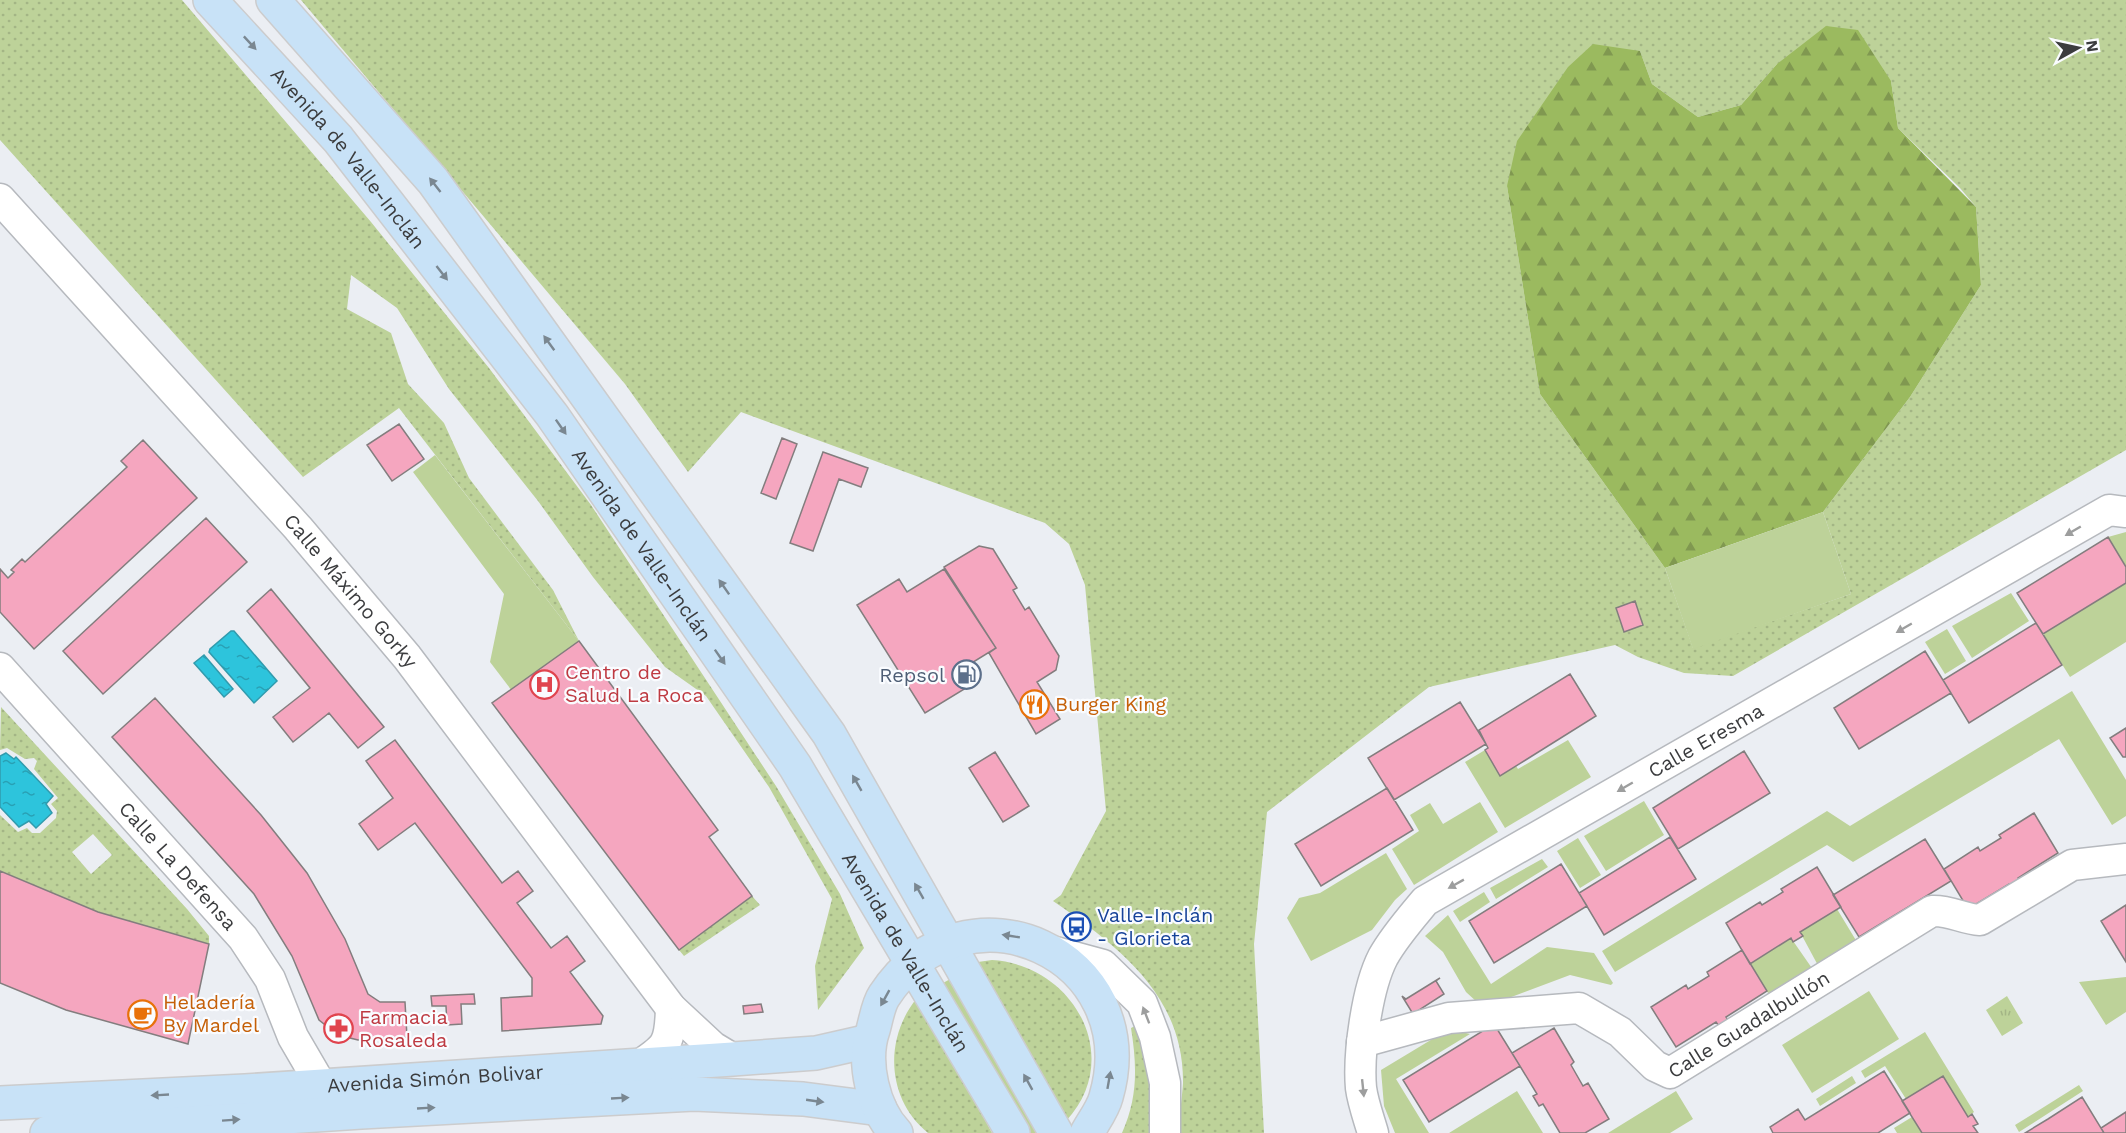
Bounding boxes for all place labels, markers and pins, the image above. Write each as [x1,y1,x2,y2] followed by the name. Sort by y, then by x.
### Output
[950,659,982,691] fuel station icon: Repsol
[565,660,704,707] place label: Centro de Salud La Roca
[879,663,945,687] place label: Repsol
[528,668,560,700] hospital icon: Centro de Salud La Roca
[1018,688,1050,720] restaurant icon: Burger King
[1055,692,1167,716] place label: Burger King
[1097,903,1213,950] place label: Valle-Inclán - Glorieta
[1060,910,1092,942] bus stop icon: Valle-Inclán - Glorieta
[163,990,259,1037] place label: Heladería By Mardel
[126,998,158,1030] cafe icon: Heladería By Mardel
[359,1005,448,1052] place label: Farmacia Rosaleda
[322,1012,354,1044] pharmacy icon: Farmacia Rosaleda

